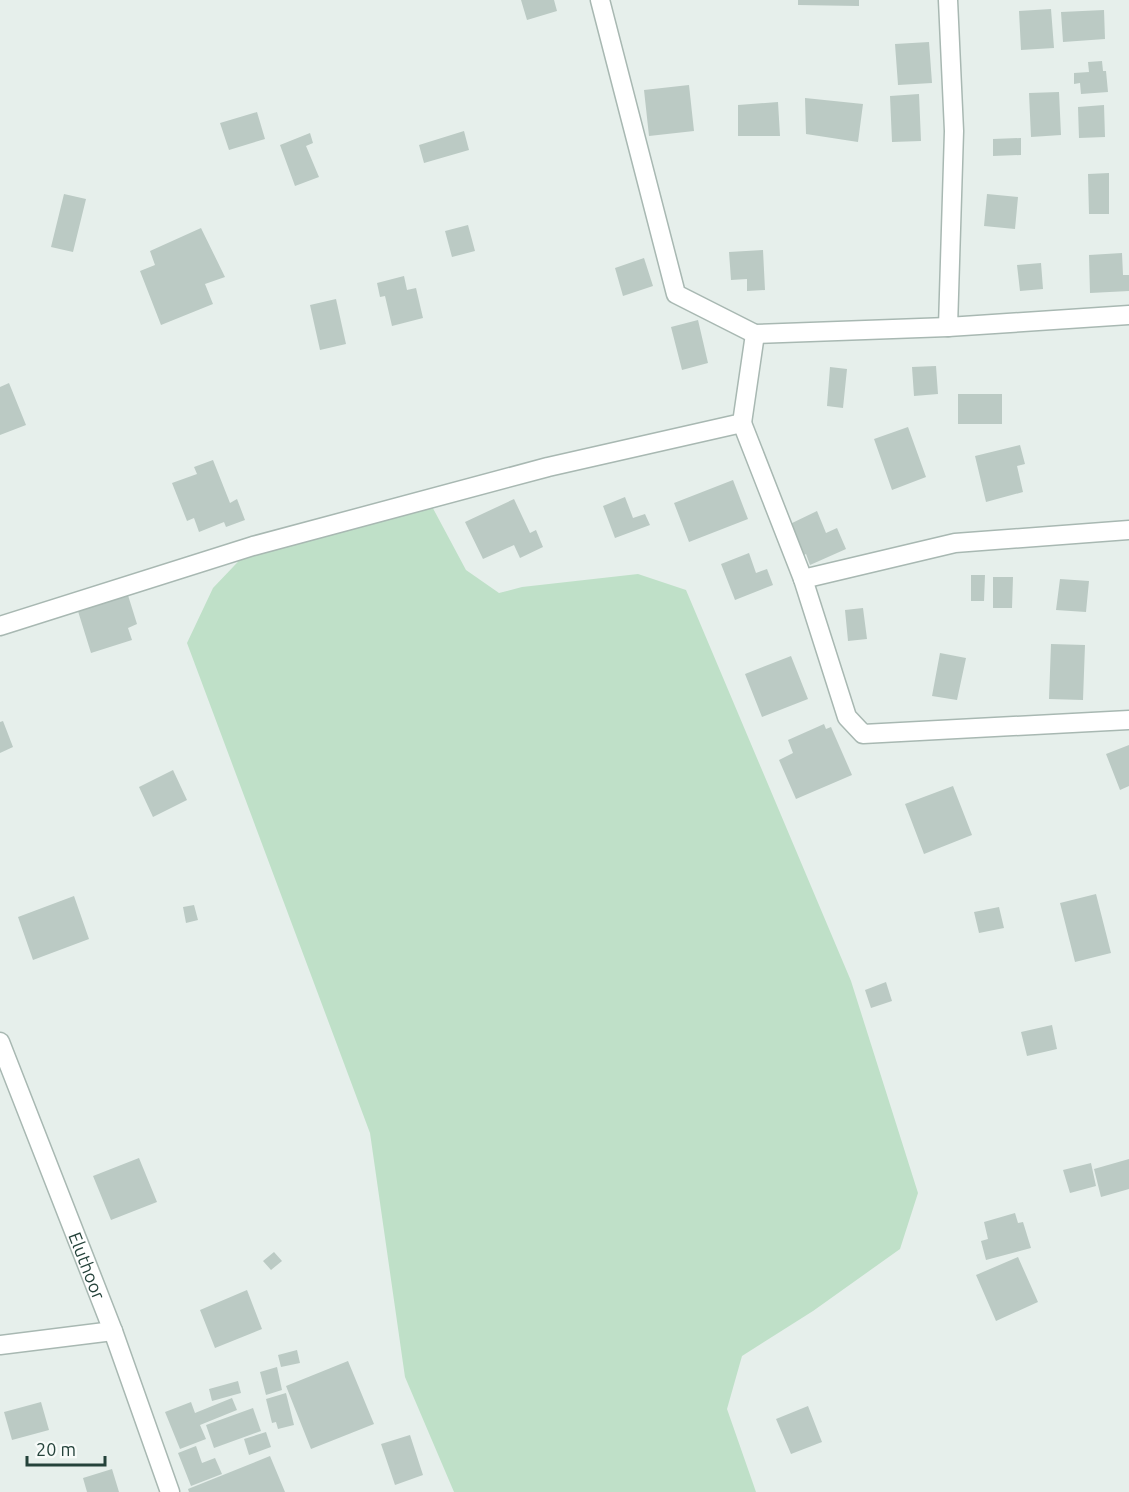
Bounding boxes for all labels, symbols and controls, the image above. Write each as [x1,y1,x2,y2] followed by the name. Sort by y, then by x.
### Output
[65,1229,110,1302] street label: Eluthoor
[27,1429,105,1467] scale bar
[36,1439,76,1459] text: 20 m

